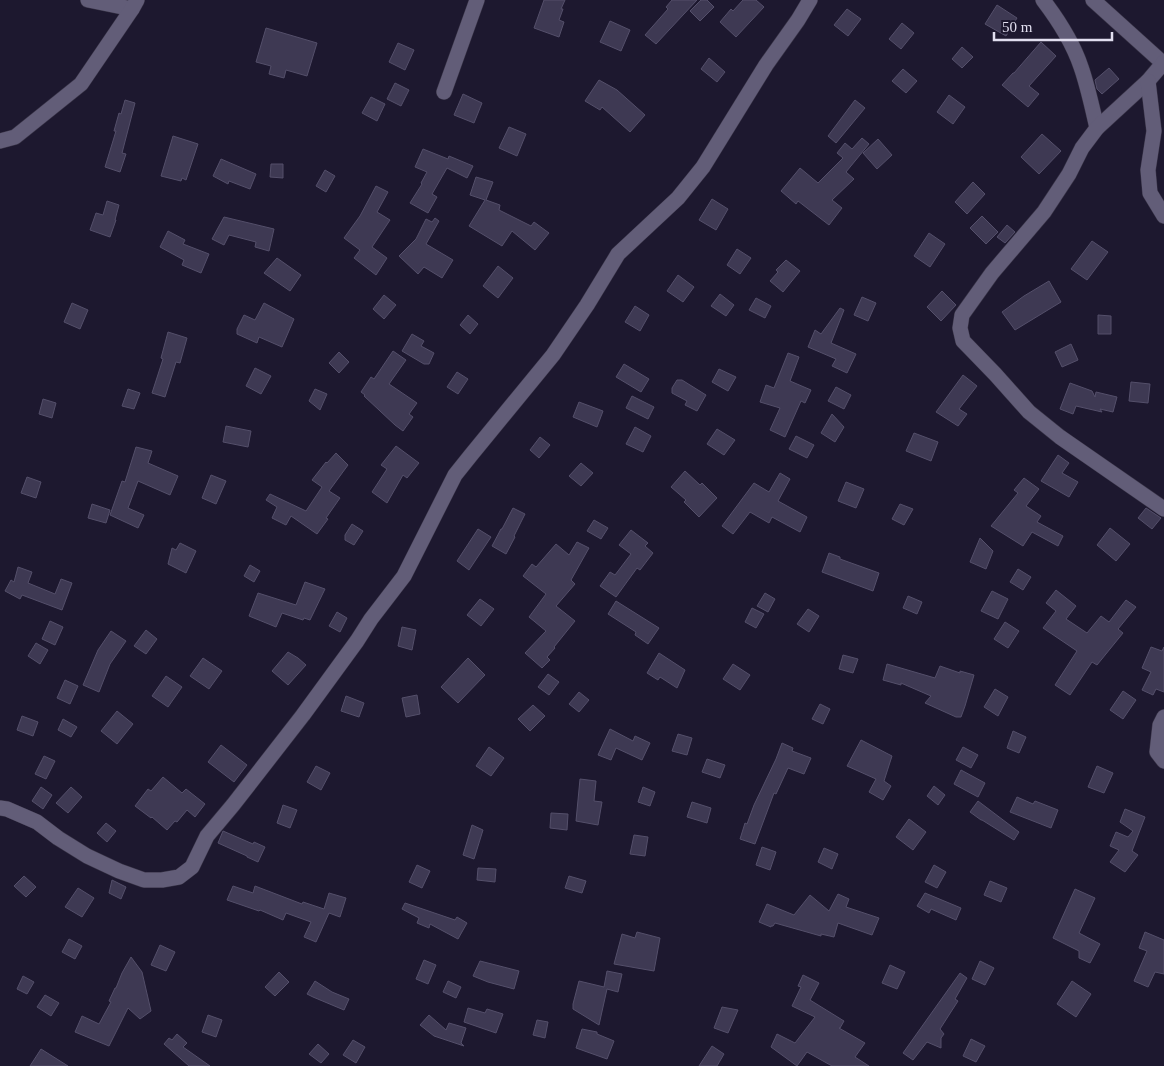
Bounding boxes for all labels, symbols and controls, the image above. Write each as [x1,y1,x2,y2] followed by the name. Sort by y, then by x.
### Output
[994,10,1112,42] scale bar
[1002,19,1033,35] text: 50 m

